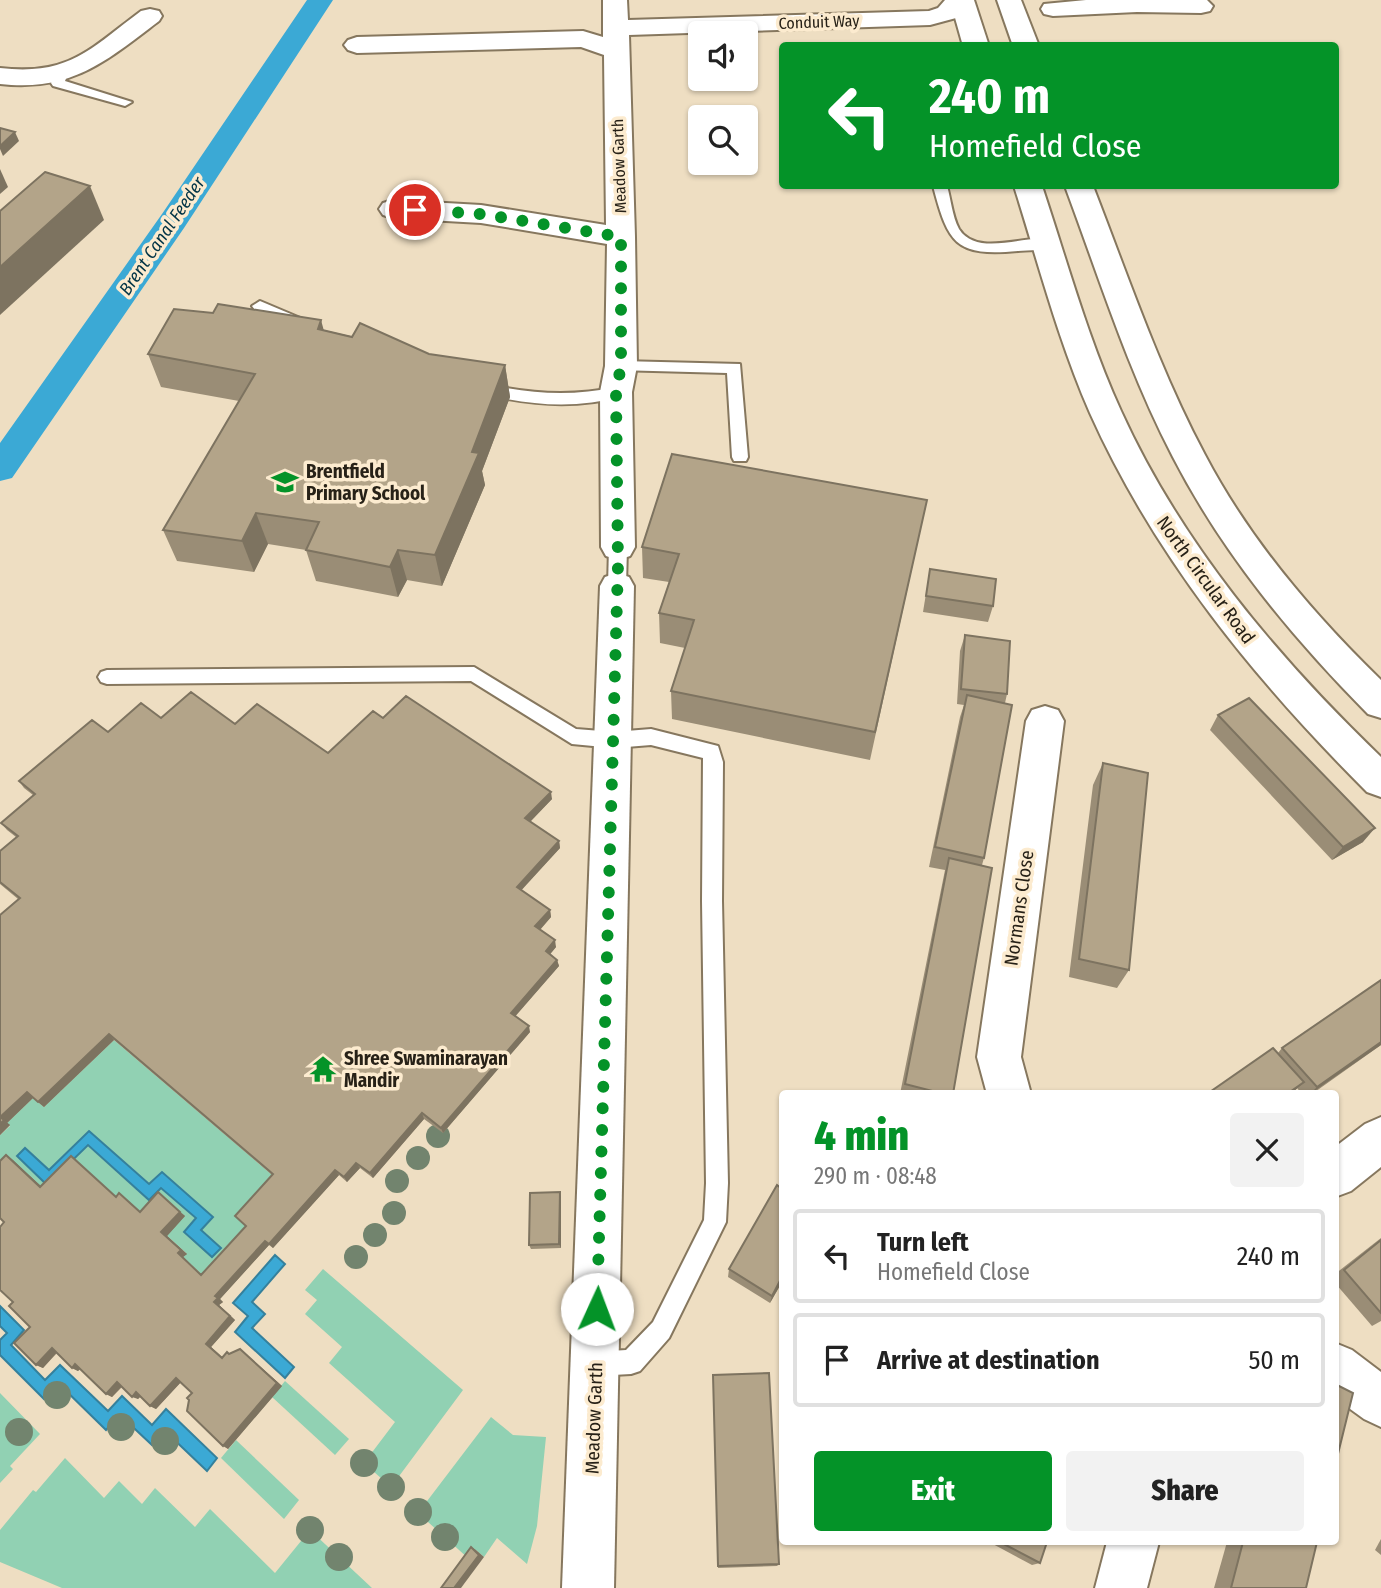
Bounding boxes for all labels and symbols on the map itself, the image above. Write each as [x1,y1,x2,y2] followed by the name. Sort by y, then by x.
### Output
[778,11,861,33] street label: Conduit Way
[608,118,630,214] street label: Meadow Garth
[114,172,210,299] water label: Brent Canal Feeder
[385,180,445,240] pin
[306,460,426,505] place label: Brentfield Primary School
[270,467,300,497] school or university icon: Brentfield Primary School
[1152,512,1260,648] street label: North Circular Road
[1000,849,1038,967] street label: Normans Close
[344,1047,508,1092] place label: Shree Swaminarayan Mandir
[308,1054,338,1084] temple icon: Shree Swaminarayan Mandir
[560,1272,634,1346] position arrow
[581,1362,607,1474] street label: Meadow Garth

